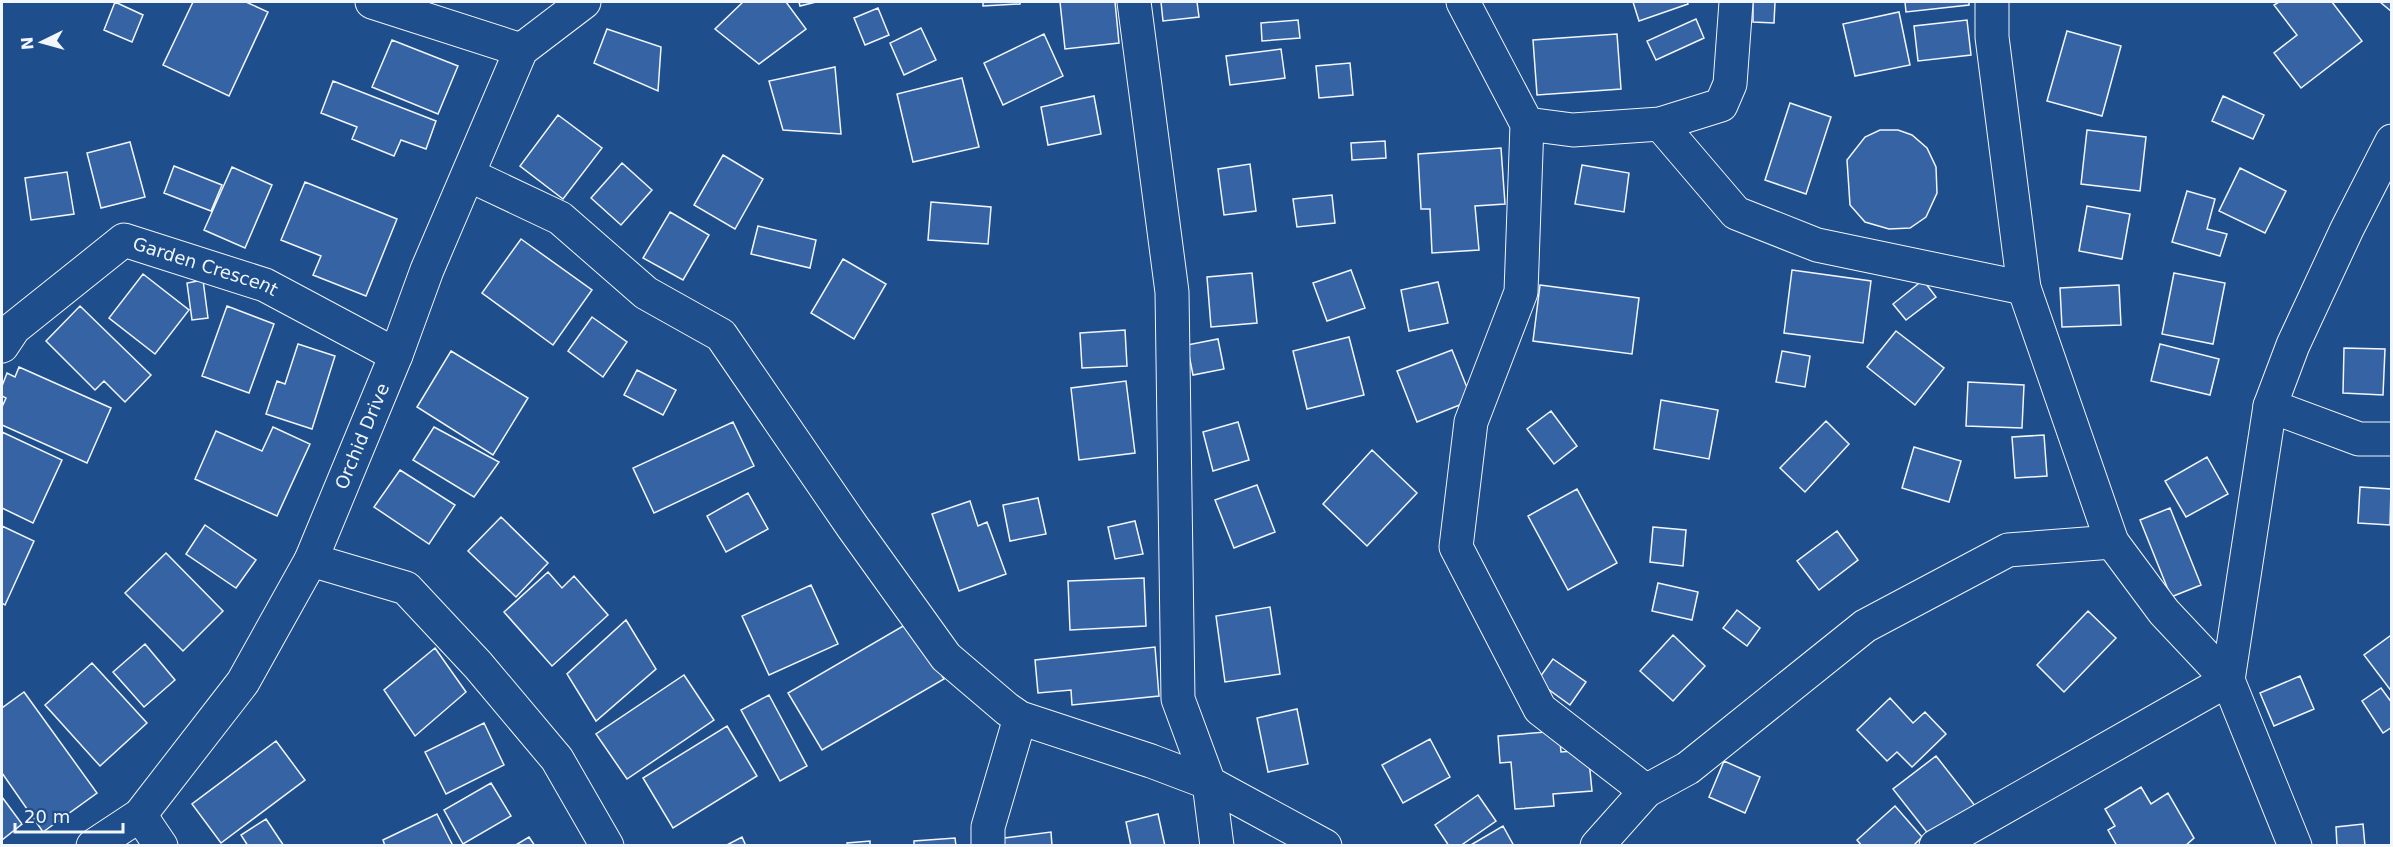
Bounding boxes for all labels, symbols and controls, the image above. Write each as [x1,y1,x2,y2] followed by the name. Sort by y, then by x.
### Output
[12,12,72,72] north arrow
[18,36,38,51] text: N
[130,233,282,300] street label: Garden Crescent
[330,380,393,492] street label: Orchid Drive
[15,796,123,834] scale bar
[24,806,70,827] text: 20 m

